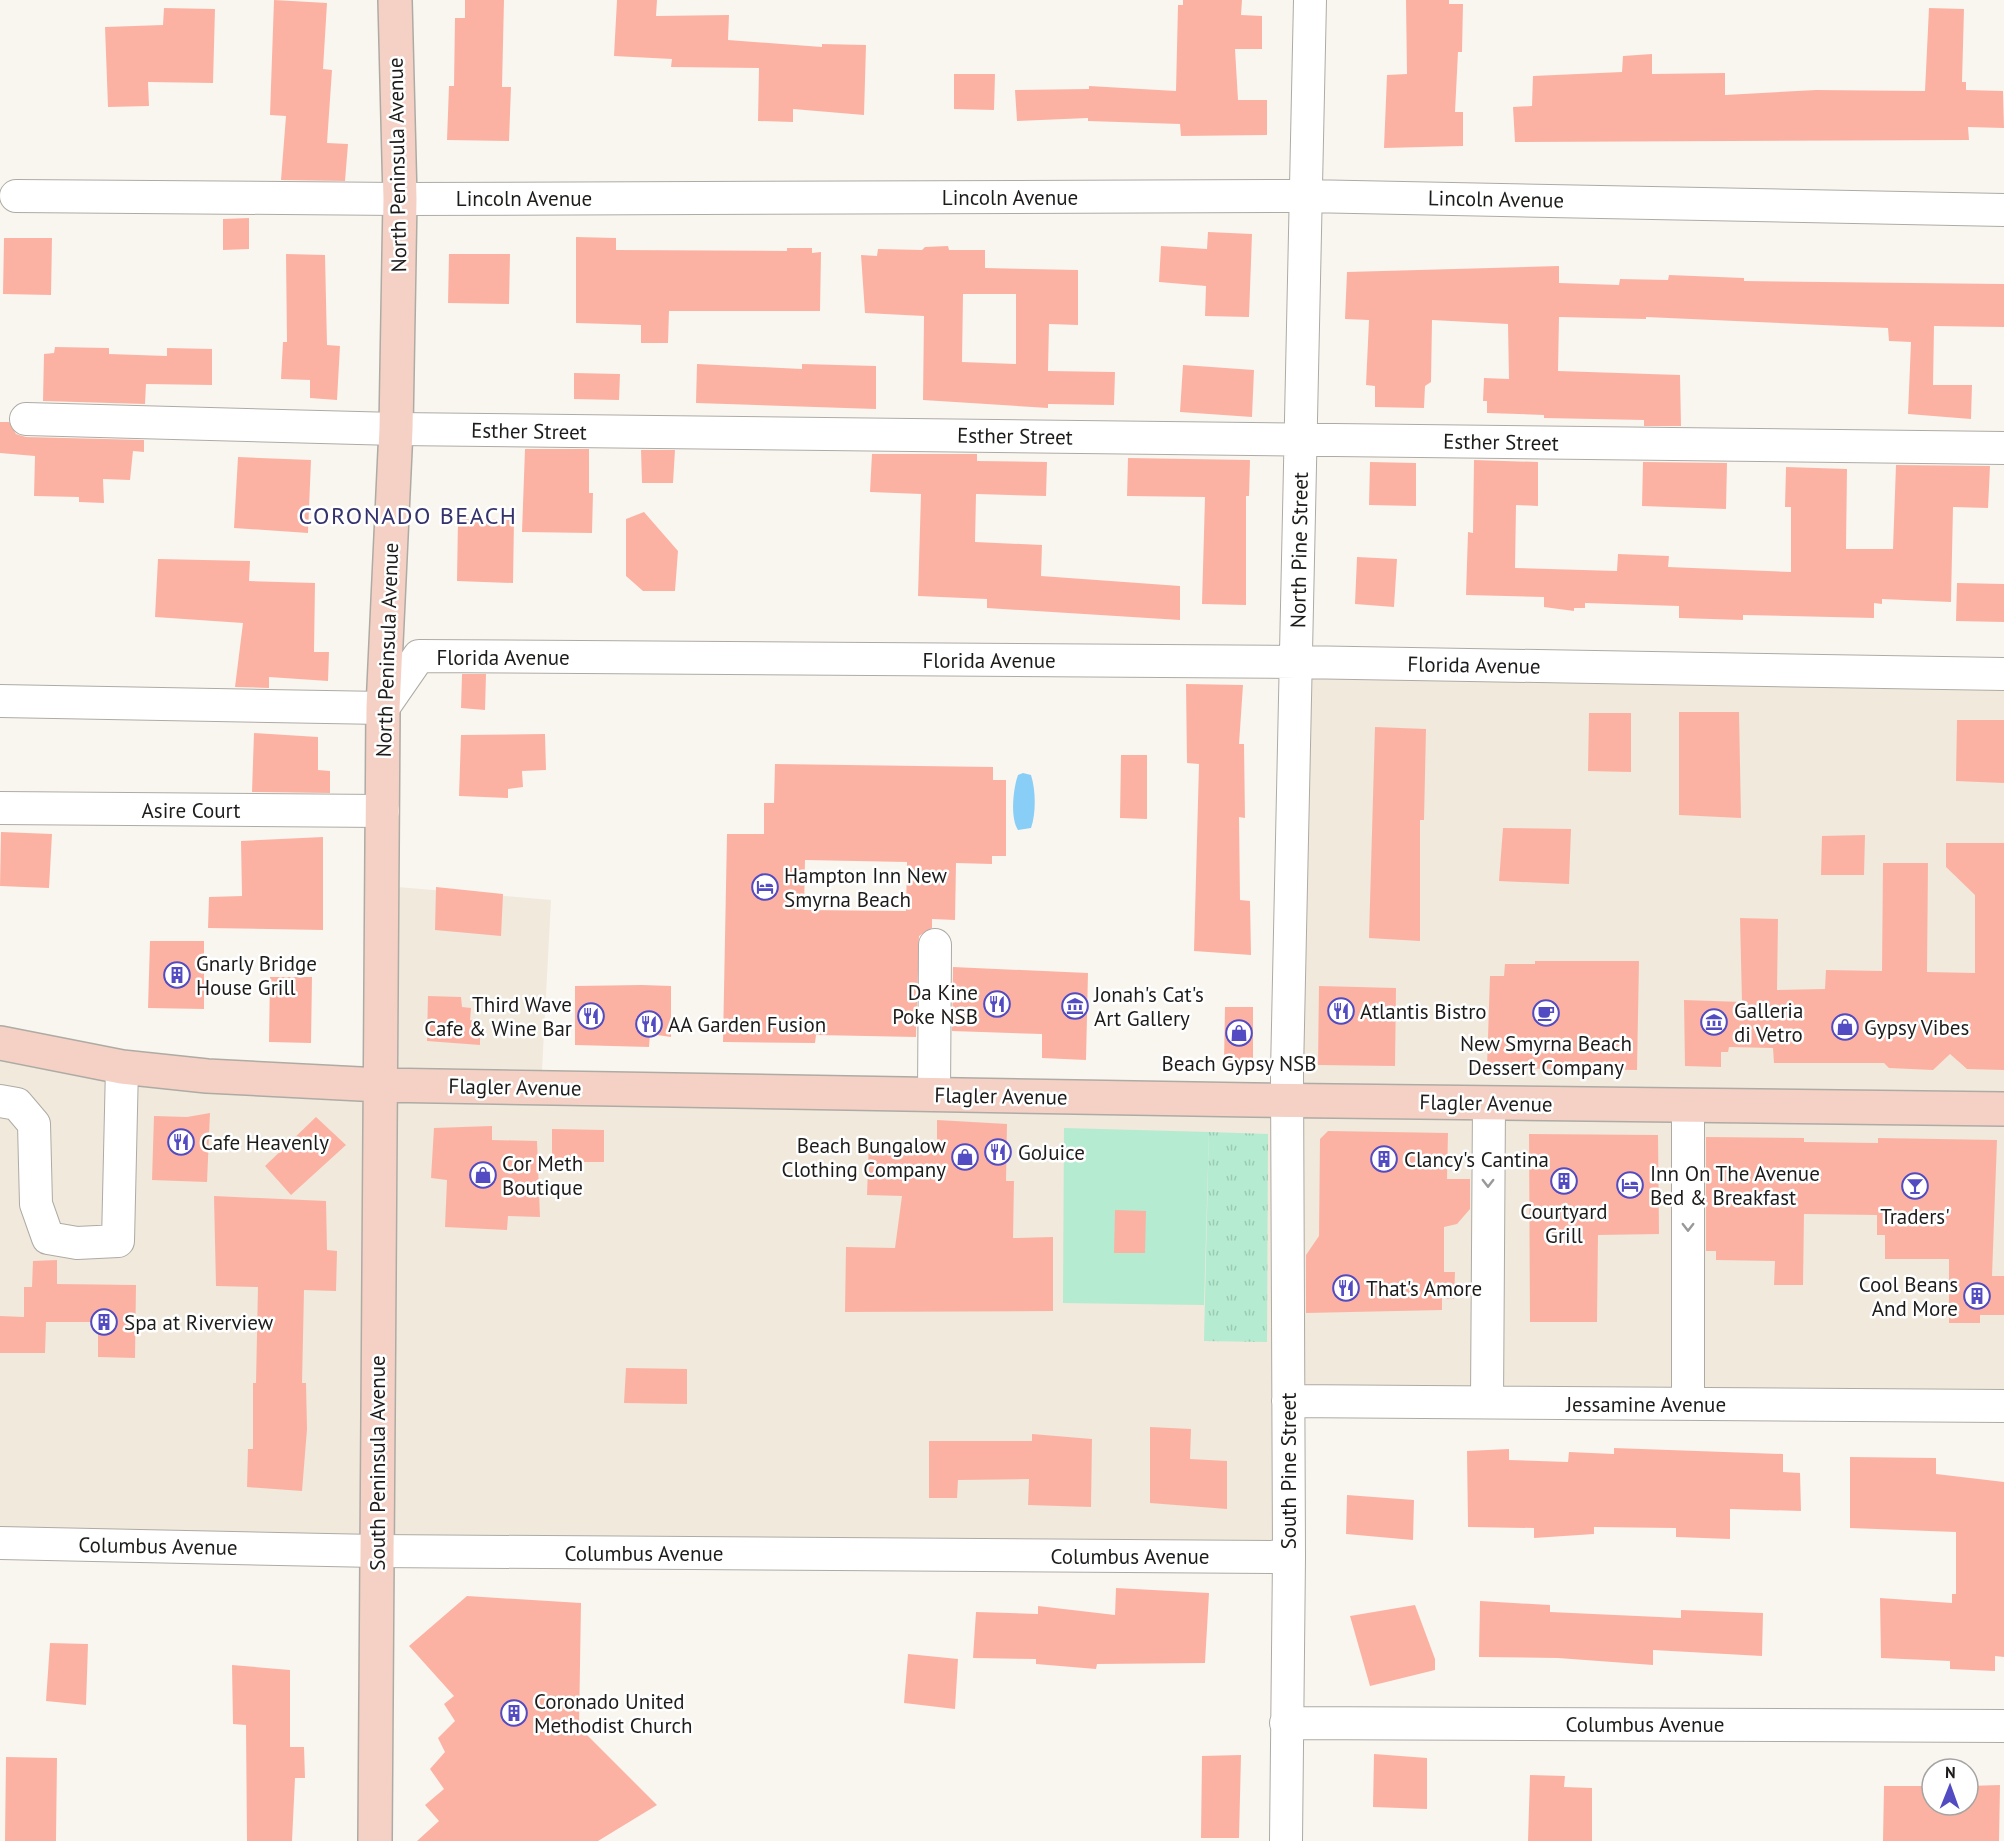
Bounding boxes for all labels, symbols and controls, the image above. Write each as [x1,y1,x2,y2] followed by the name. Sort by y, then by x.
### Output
[382,57,412,273] street label: North Peninsula Avenue
[942,184,1078,211] street label: Lincoln Avenue
[1428,184,1564,214] street label: Lincoln Avenue
[456,185,592,212] street label: Lincoln Avenue
[471,416,587,446] street label: Esther Street
[957,421,1073,451] street label: Esther Street
[1443,427,1559,457] street label: Esther Street
[1284,472,1314,628] street label: North Pine Street
[299,500,518,531] district label: CORONADO BEACH
[370,542,404,758] street label: North Peninsula Avenue
[436,644,570,671] street label: Florida Avenue
[922,647,1056,674] street label: Florida Avenue
[1407,650,1541,680] street label: Florida Avenue
[142,797,240,824] street label: Asire Court
[784,862,947,913] place label: Hampton Inn New Smyrna Beach
[750,872,780,902] hotel icon: Hampton Inn New Smyrna Beach
[196,950,317,1001] place label: Gnarly Bridge House Grill
[162,960,192,990] building icon: Gnarly Bridge House Grill
[892,979,978,1030] place label: Da Kine Poke NSB
[1093,981,1204,1032] place label: Jonah's Cat's Art Gallery
[982,989,1012,1019] restaurant icon: Da Kine Poke NSB
[424,991,572,1042] place label: Third Wave Cafe & Wine Bar
[1060,991,1090,1021] museum icon: Jonah's Cat's Art Gallery
[1326,996,1356,1026] restaurant icon: Atlantis Bistro
[1734,997,1803,1048] place label: Galleria di Vetro
[1360,998,1487,1025] place label: Atlantis Bistro
[1531,998,1561,1028] cafe icon: New Smyrna Beach Dessert Company
[576,1001,606,1031] restaurant icon: Third Wave Cafe & Wine Bar
[1699,1007,1729,1037] museum icon: Galleria di Vetro
[634,1009,664,1039] restaurant icon: AA Garden Fusion
[668,1011,826,1038] place label: AA Garden Fusion
[1830,1012,1860,1042] shop icon: Gypsy Vibes
[1864,1014,1969,1041] place label: Gypsy Vibes
[1224,1018,1254,1048] shop icon: Beach Gypsy NSB
[1460,1030,1632,1081] place label: New Smyrna Beach Dessert Company
[1162,1050,1316,1077] place label: Beach Gypsy NSB
[448,1072,582,1102] street label: Flagler Avenue
[934,1081,1068,1111] street label: Flagler Avenue
[1419,1088,1553,1118] street label: Flagler Avenue
[166,1127,196,1157] restaurant icon: Cafe Heavenly
[201,1129,329,1156] place label: Cafe Heavenly
[781,1132,947,1183] place label: Beach Bungalow Clothing Company
[983,1137,1013,1167] restaurant icon: GoJuice
[1018,1139,1085,1166] place label: GoJuice
[950,1142,980,1172] shop icon: Beach Bungalow Clothing Company
[1369,1144,1399,1174] building icon: Clancy's Cantina
[1404,1146,1549,1173] place label: Clancy's Cantina
[502,1150,583,1201] place label: Cor Meth Boutique
[468,1160,498,1190] shop icon: Cor Meth Boutique
[1650,1160,1820,1211] place label: Inn On The Avenue Bed & Breakfast
[1549,1166,1579,1196] building icon: Courtyard Grill
[1615,1170,1645,1200] hotel icon: Inn On The Avenue Bed & Breakfast
[1900,1171,1930,1201] bar icon: Traders'
[1482,1178,1494,1187] one-way arrow
[1520,1198,1608,1249] place label: Courtyard Grill
[1880,1203,1950,1230] place label: Traders'
[1682,1222,1694,1231] one-way arrow
[1859,1271,1958,1322] place label: Cool Beans And More
[1331,1273,1361,1303] restaurant icon: That's Amore
[1366,1275,1482,1302] place label: That's Amore
[1962,1281,1992,1311] building icon: Cool Beans And More
[89,1307,119,1337] building icon: Spa at Riverview
[124,1309,274,1336] place label: Spa at Riverview
[364,1355,391,1571] street label: South Peninsula Avenue
[1565,1391,1726,1418] street label: Jessamine Avenue
[1275,1393,1302,1549] street label: South Pine Street
[78,1531,238,1561] street label: Columbus Avenue
[564,1540,724,1567] street label: Columbus Avenue
[1050,1543,1210,1570] street label: Columbus Avenue
[534,1688,693,1739] place label: Coronado United Methodist Church
[499,1698,529,1728] building icon: Coronado United Methodist Church
[1565,1711,1725,1738] street label: Columbus Avenue
[1920,1757,1980,1817] north arrow
[1945,1762,1956,1782] text: N

